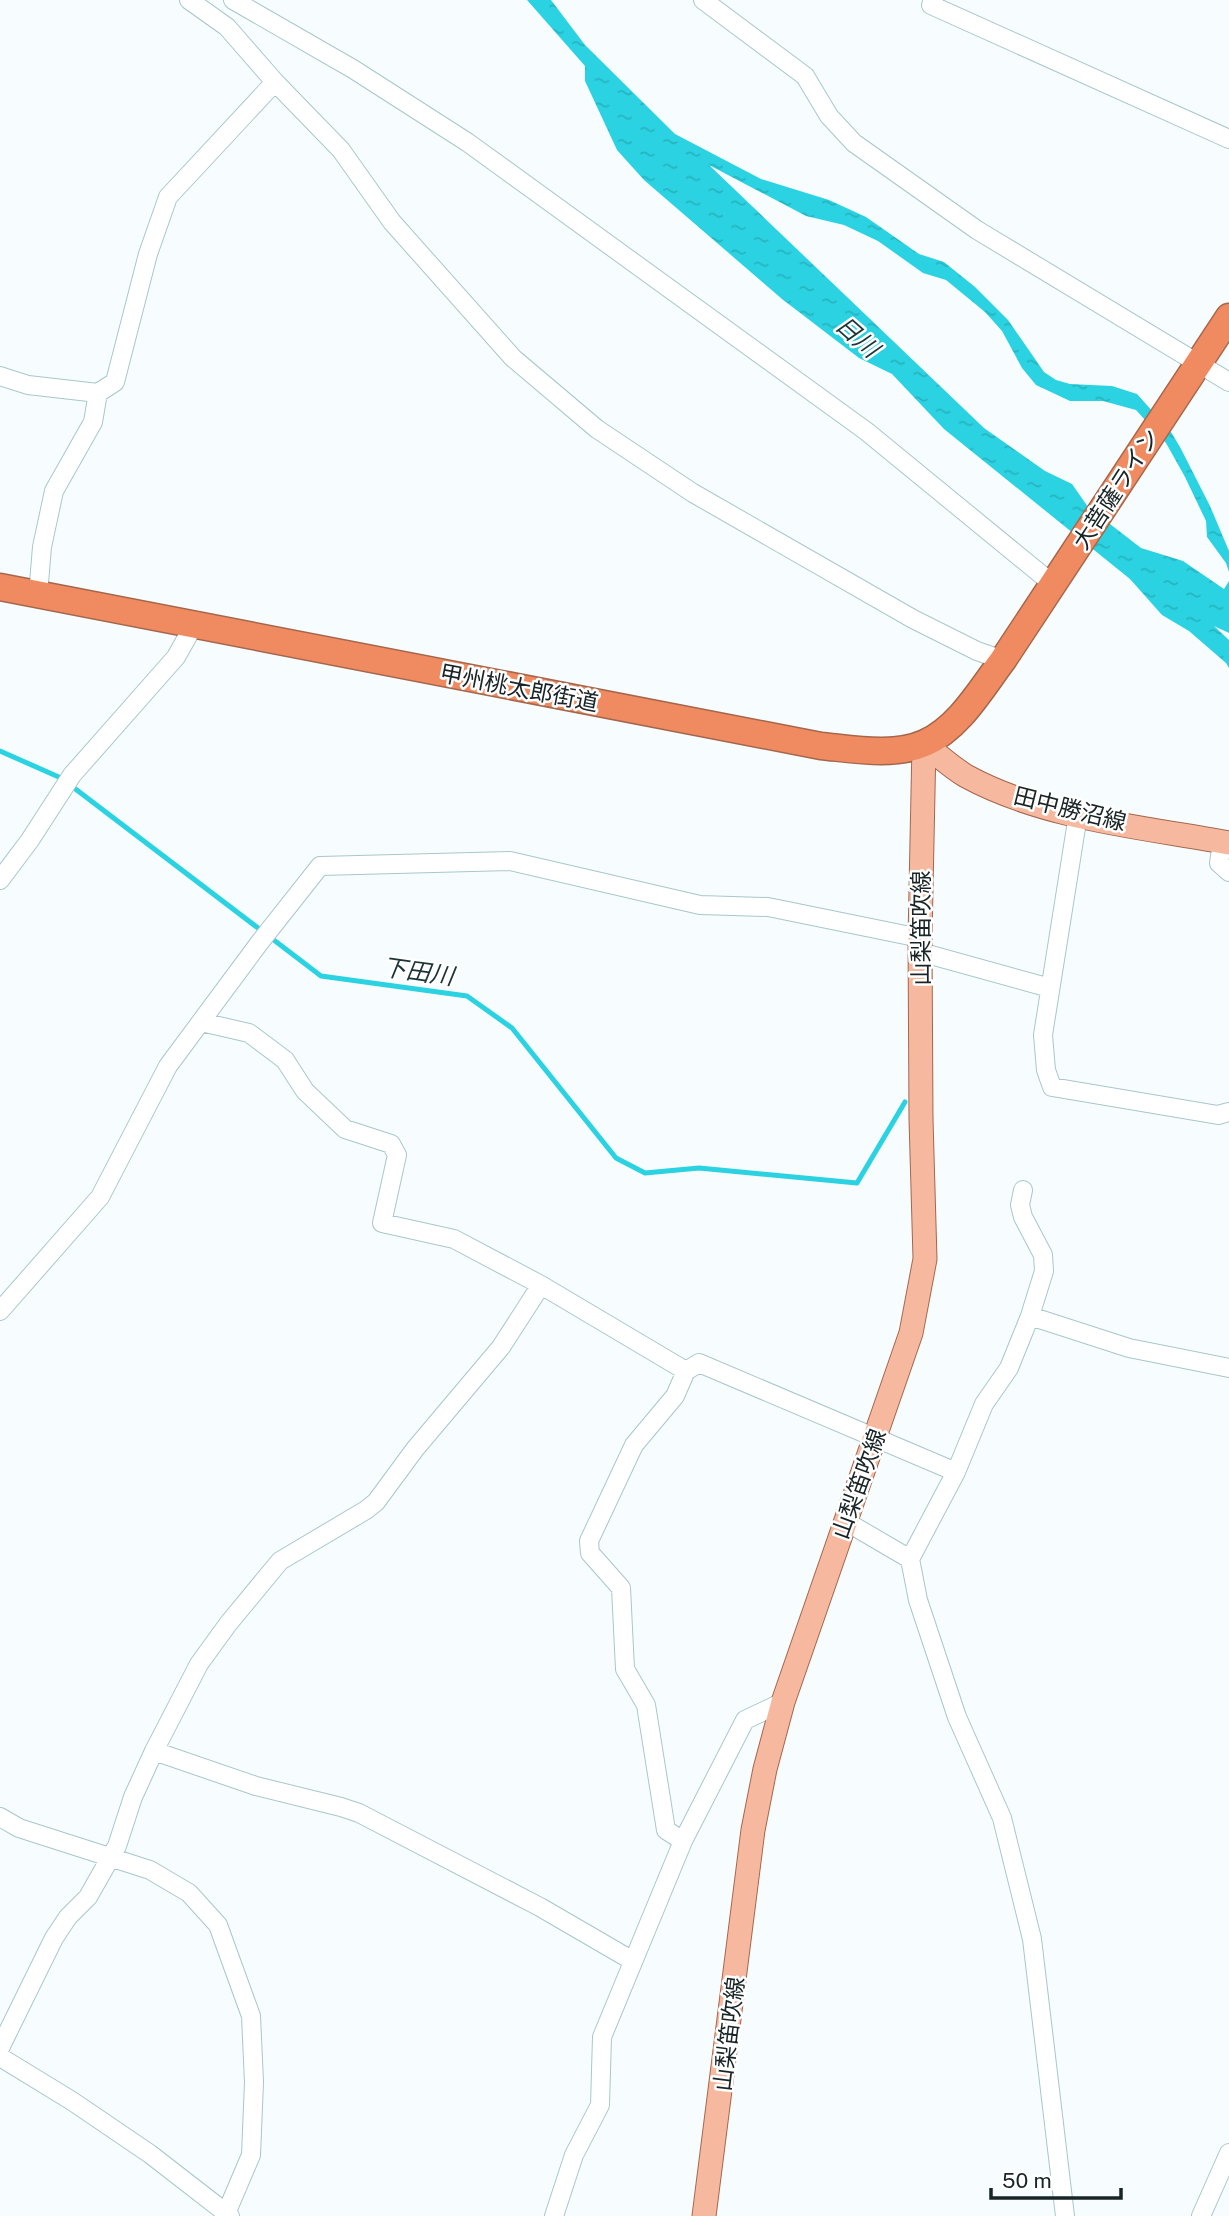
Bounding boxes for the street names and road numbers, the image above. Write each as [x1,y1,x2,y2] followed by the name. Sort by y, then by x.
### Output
[1067,424,1164,554] street label: 大菩薩ライン
[437,659,601,716] street label: 甲州桃太郎街道
[1011,782,1129,836] street label: 田中勝沼線
[907,871,934,986] street label: 山梨笛吹線
[826,1425,891,1542] street label: 山梨笛吹線
[708,1975,749,2093] street label: 山梨笛吹線

